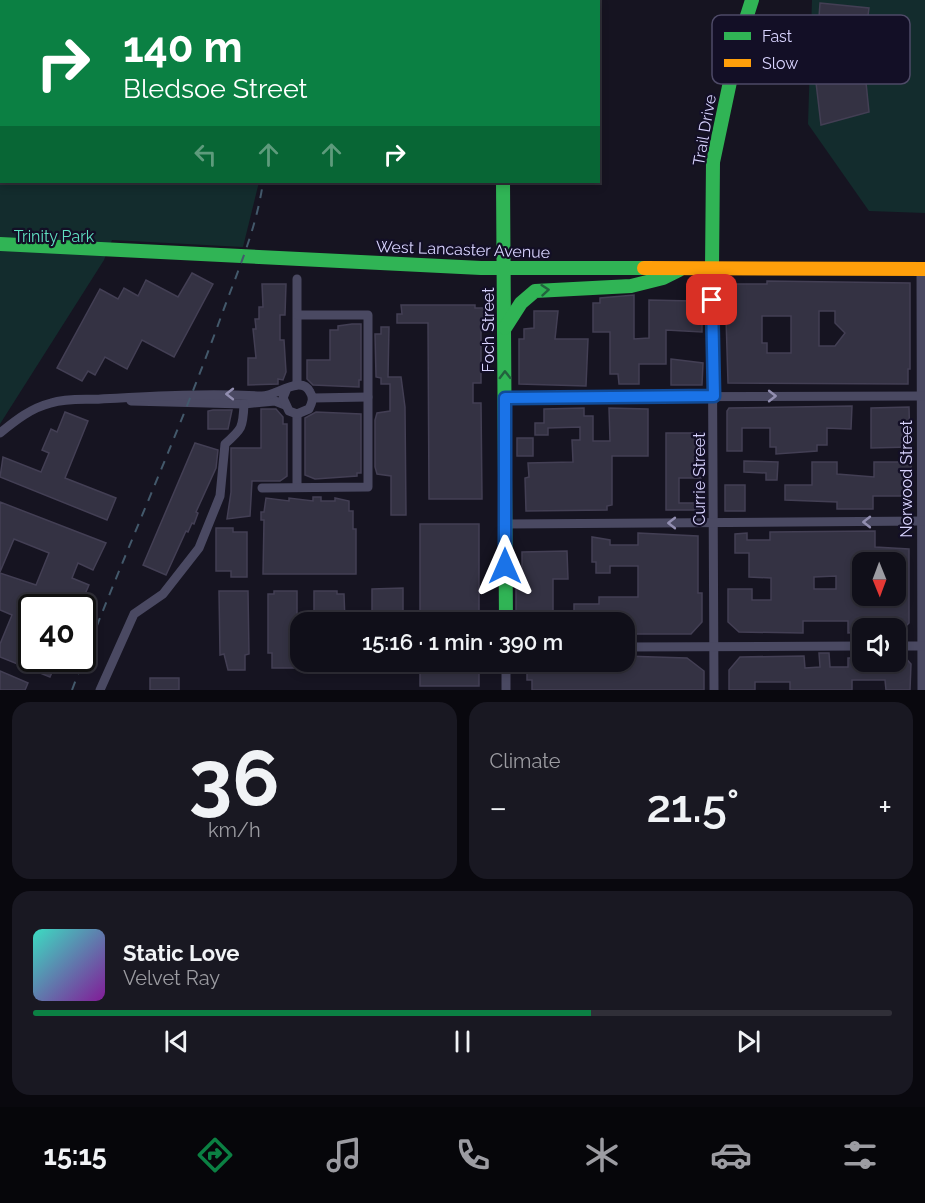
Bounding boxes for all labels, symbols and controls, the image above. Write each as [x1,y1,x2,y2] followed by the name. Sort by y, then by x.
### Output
[712,15,910,84] legend
[123,23,243,72] text: 140 m
[24,24,102,102] icon: right
[762,27,793,46] text: Fast
[762,54,798,73] text: Slow
[123,73,308,104] text: Bledsoe Street
[689,93,720,167] street label: Trail Drive
[189,138,222,171] icon: left
[252,138,285,171] icon: ahead
[315,138,348,171] icon: ahead
[378,138,411,171] icon: right
[14,227,95,246] park label: Trinity Park
[375,237,550,262] street label: West Lancaster Avenue
[686,274,737,325] pin
[695,283,728,316] icon: arrive
[541,284,550,297] one-way arrow
[479,287,498,372] street label: Foch Street
[499,371,511,380] one-way arrow
[226,388,235,400] one-way arrow
[768,390,777,402] one-way arrow
[897,420,916,538] street label: Norwood Street
[690,432,709,526] street label: Currie Street
[862,516,871,528] one-way arrow
[667,517,676,529] one-way arrow
[473,534,537,598] position arrow
[852,552,906,606] north arrow
[852,552,906,672] map controls
[18,594,96,672] speed limit sign: 40
[852,618,906,672] button: sound
[362,629,563,655] text: 15:16 · 1 min · 390 m
[189,733,280,824] text: 36
[490,749,561,773] text: Climate
[646,780,739,833] text: 21.5°
[490,788,507,827] text: −
[878,788,892,827] text: +
[208,818,261,842] text: km/h
[123,940,240,966] text: Static Love
[123,966,220,990] text: Velvet Ray
[160,1025,193,1058] icon: previous
[446,1025,479,1058] icon: pause
[732,1025,765,1058] icon: next
[194,1134,236,1176] icon: directions
[323,1134,365,1176] icon: music
[452,1134,494,1176] icon: phone
[581,1134,623,1176] icon: climate
[710,1134,752,1176] icon: car
[839,1134,881,1176] icon: filters
[44,1140,107,1171] text: 15:15

